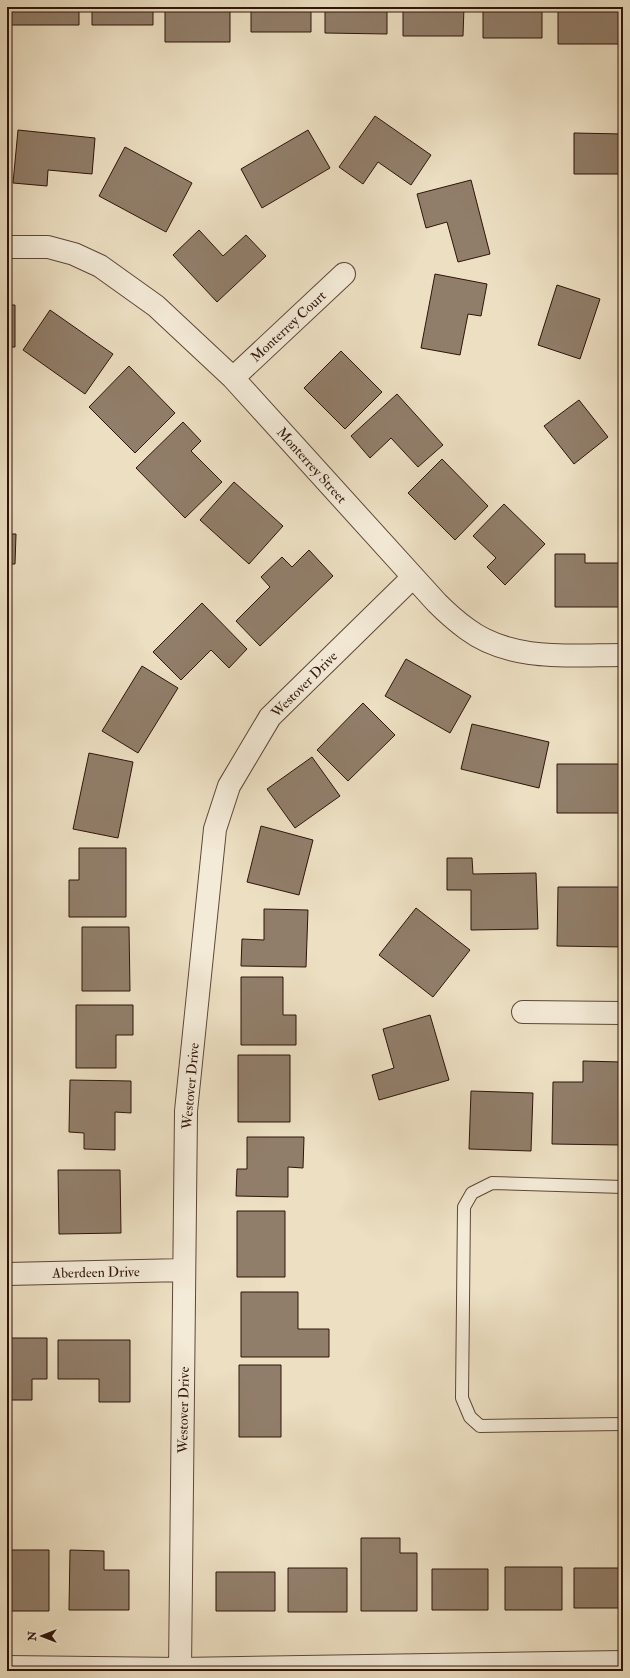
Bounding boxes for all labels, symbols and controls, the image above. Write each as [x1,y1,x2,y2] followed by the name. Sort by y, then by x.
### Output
[247,287,331,366] street label: Monterrey Court
[272,424,351,508] street label: Monterrey Street
[267,648,341,722] street label: Westover Drive
[178,1042,203,1131] street label: Westover Drive
[51,1263,140,1282] street label: Aberdeen Drive
[174,1366,193,1455] street label: Westover Drive
[22,1616,62,1656] north arrow
[26,1630,39,1642] text: N

